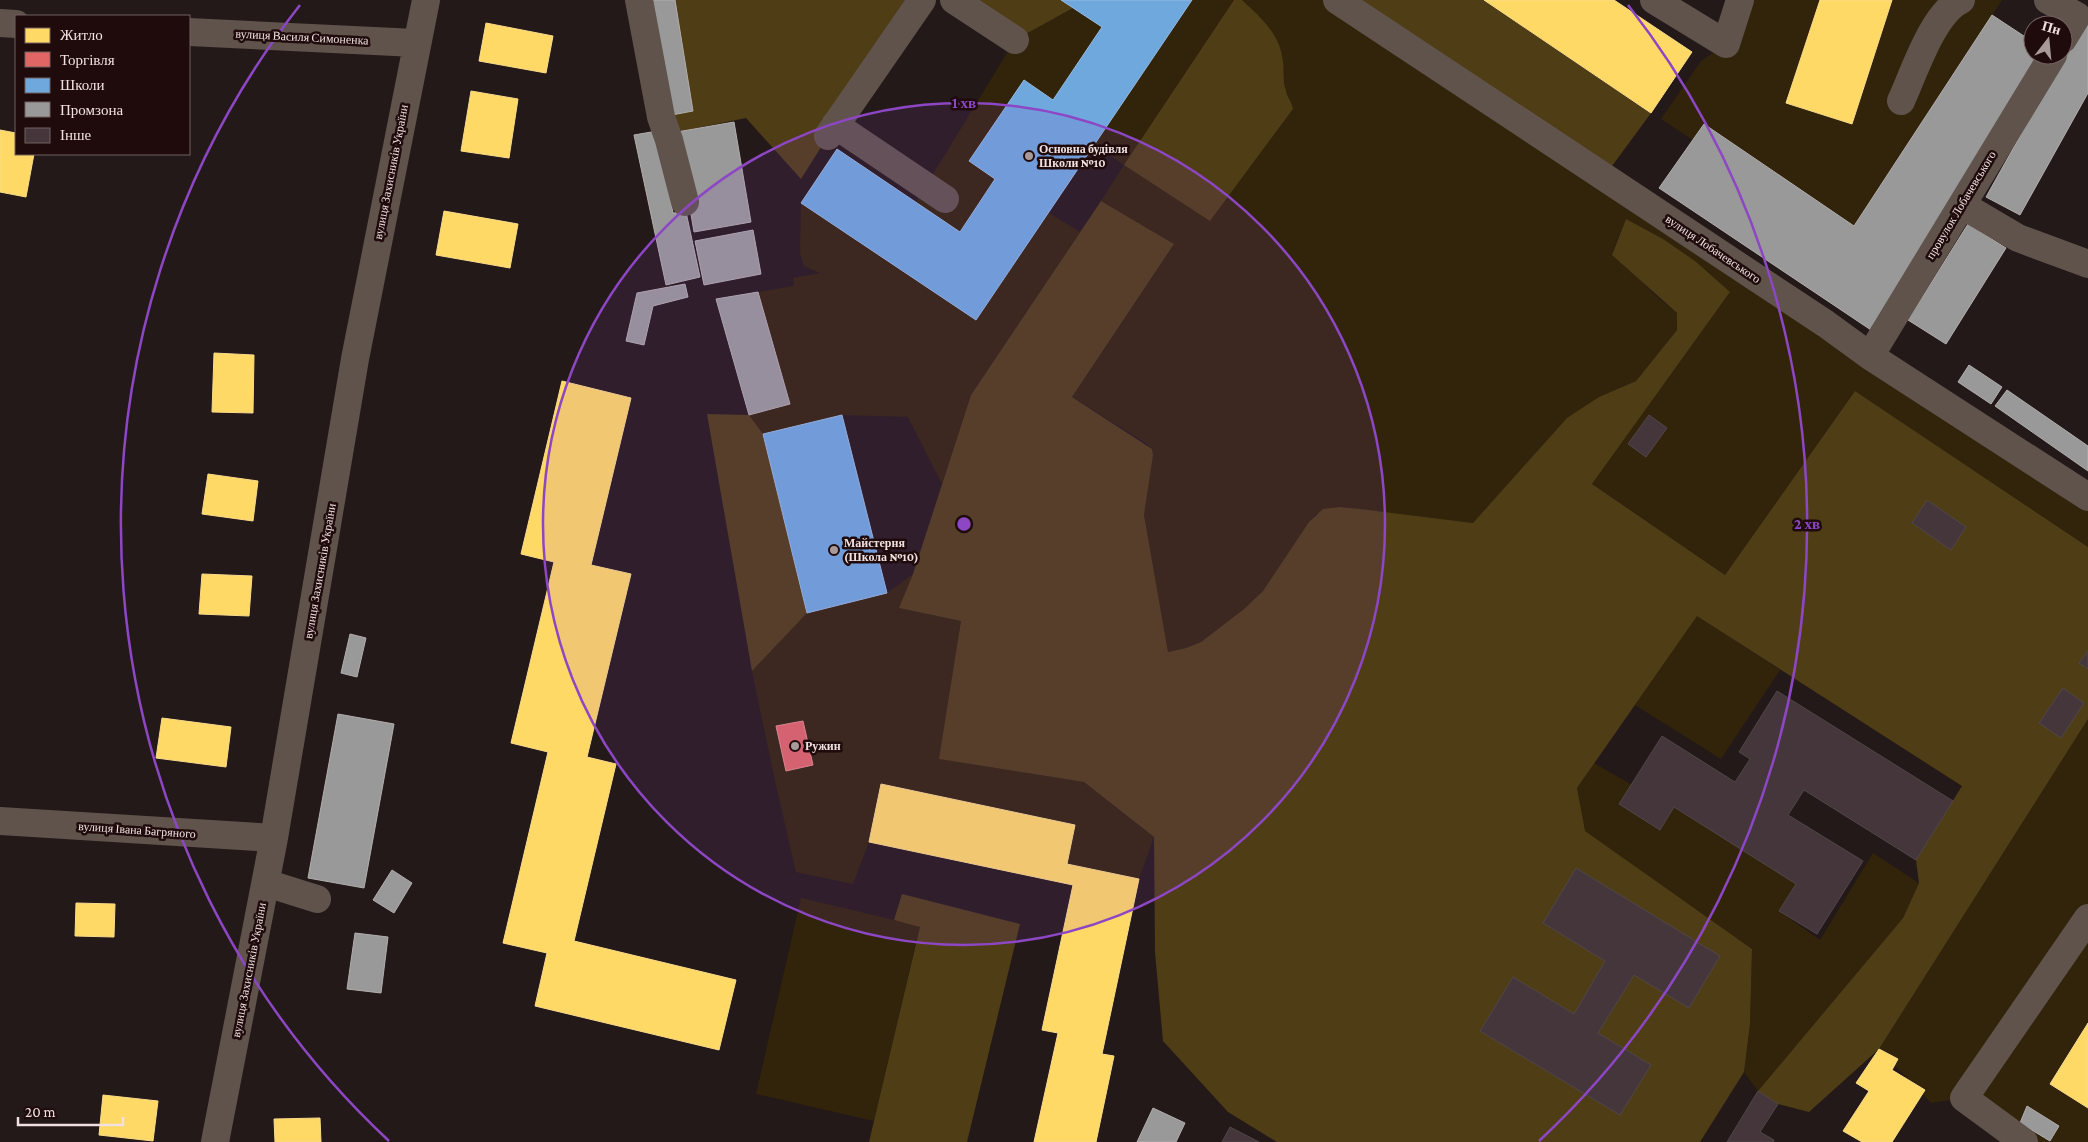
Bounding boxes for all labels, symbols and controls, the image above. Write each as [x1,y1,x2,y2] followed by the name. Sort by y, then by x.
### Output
[15,15,190,155] legend
[2023,15,2073,65] north arrow
[2040,17,2063,38] text: Пн
[60,27,103,43] text: Житло
[235,27,370,48] street label: вулиця Василя Симоненка
[60,52,115,68] text: Торгівля
[60,77,104,93] text: Школи
[952,95,976,111] text: 1 хв
[60,102,123,118] text: Промзона
[371,103,411,241] street label: вулиця Захисників України
[60,127,92,143] text: Інше
[1039,142,1128,170] place label: Основна будівля Школи №10
[1923,148,1999,262] street label: провулок Лобачевського
[1023,150,1035,162] marker: Основна будівля Школи №10
[1663,212,1763,286] street label: вулиця Лобачевського
[301,502,339,640] street label: вулиця Захисників України
[955,515,973,533] centre of rings
[1794,516,1820,532] text: 2 хв
[844,536,919,564] place label: Майстерня (Школа №10)
[828,544,840,556] marker: Майстерня (Школа №10)
[805,739,841,753] place label: Ружин
[789,740,801,752] marker: Ружин
[78,819,196,841] street label: вулиця Івана Багряного
[229,901,269,1039] street label: вулиця Захисників України
[18,1094,122,1126] scale bar
[25,1104,56,1120] text: 20 m

